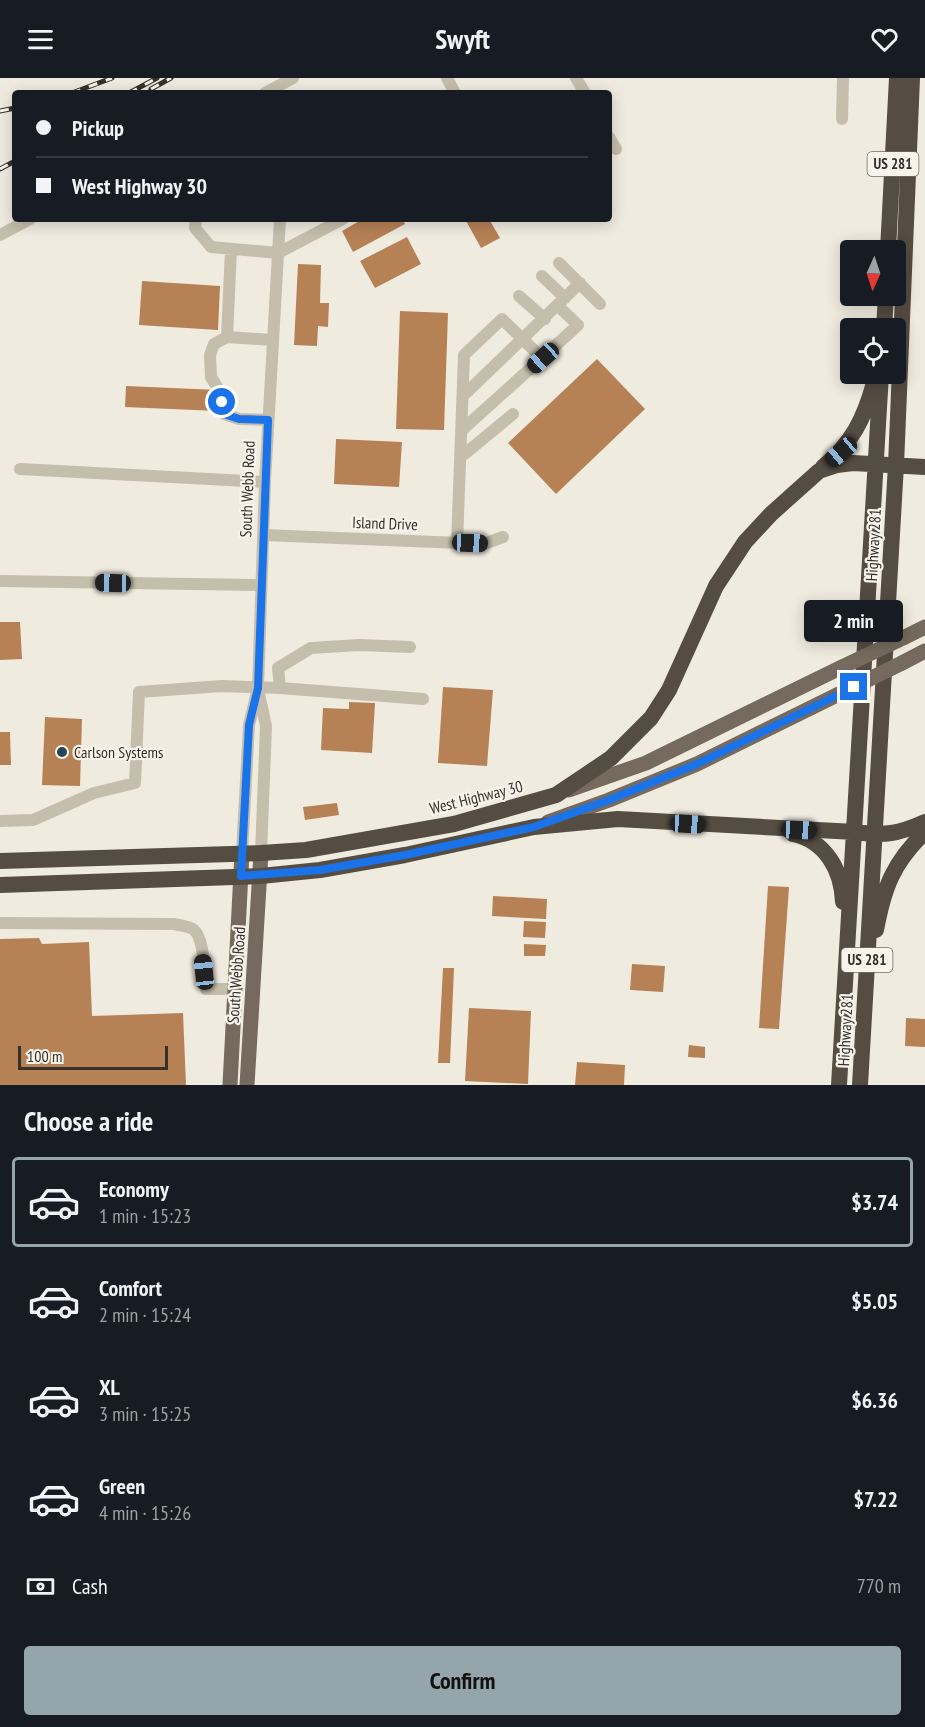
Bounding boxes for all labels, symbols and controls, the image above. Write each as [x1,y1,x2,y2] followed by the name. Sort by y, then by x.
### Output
[435,22,490,56] text: Swyft
[24,23,57,56] icon: menu
[868,23,901,56] icon: heart
[72,114,124,142] text: Pickup
[868,152,918,176] road number: US 281
[72,172,207,200] text: West Highway 30
[840,240,906,306] north arrow
[840,240,906,384] map controls
[840,318,906,384] button: locate
[524,339,562,377] car
[208,388,235,415] route start
[821,434,861,470] car
[235,440,259,538] street label: South Webb Road
[861,508,885,582] street label: Highway 281
[352,512,418,534] street label: Island Drive
[452,533,488,553] car
[95,574,131,592] car
[804,600,904,642] callout: 2 min
[833,608,874,634] text: 2 min
[840,673,867,700] route end
[74,742,163,762] place label: Carlson Systems
[55,745,69,759] marker: Carlson Systems
[427,776,525,818] street label: West Highway 30
[670,814,706,834] car
[781,820,817,840] car
[223,926,249,1024] street label: South Webb Road
[842,948,892,972] road number: US 281
[193,953,215,991] car
[833,993,857,1067] street label: Highway 281
[18,1043,168,1070] scale bar
[27,1046,62,1066] text: 100 m
[24,1104,153,1138] text: Choose a ride
[27,1175,81,1229] icon: car
[99,1175,169,1203] text: Economy
[851,1188,898,1216] text: $3.74
[99,1203,191,1229] text: 1 min · 15:23
[27,1274,81,1328] icon: car
[99,1274,162,1302] text: Comfort
[851,1287,898,1315] text: $5.05
[99,1302,191,1328] text: 2 min · 15:24
[27,1373,81,1427] icon: car
[99,1373,120,1401] text: XL
[851,1386,898,1414] text: $6.36
[99,1401,191,1427] text: 3 min · 15:25
[27,1472,81,1526] icon: car
[99,1472,145,1500] text: Green
[853,1485,898,1513] text: $7.22
[99,1500,191,1526] text: 4 min · 15:26
[24,1570,57,1603] icon: cash
[72,1572,108,1600] text: Cash
[857,1573,901,1599] text: 770 m
[24,1646,901,1715] button: Confirm

